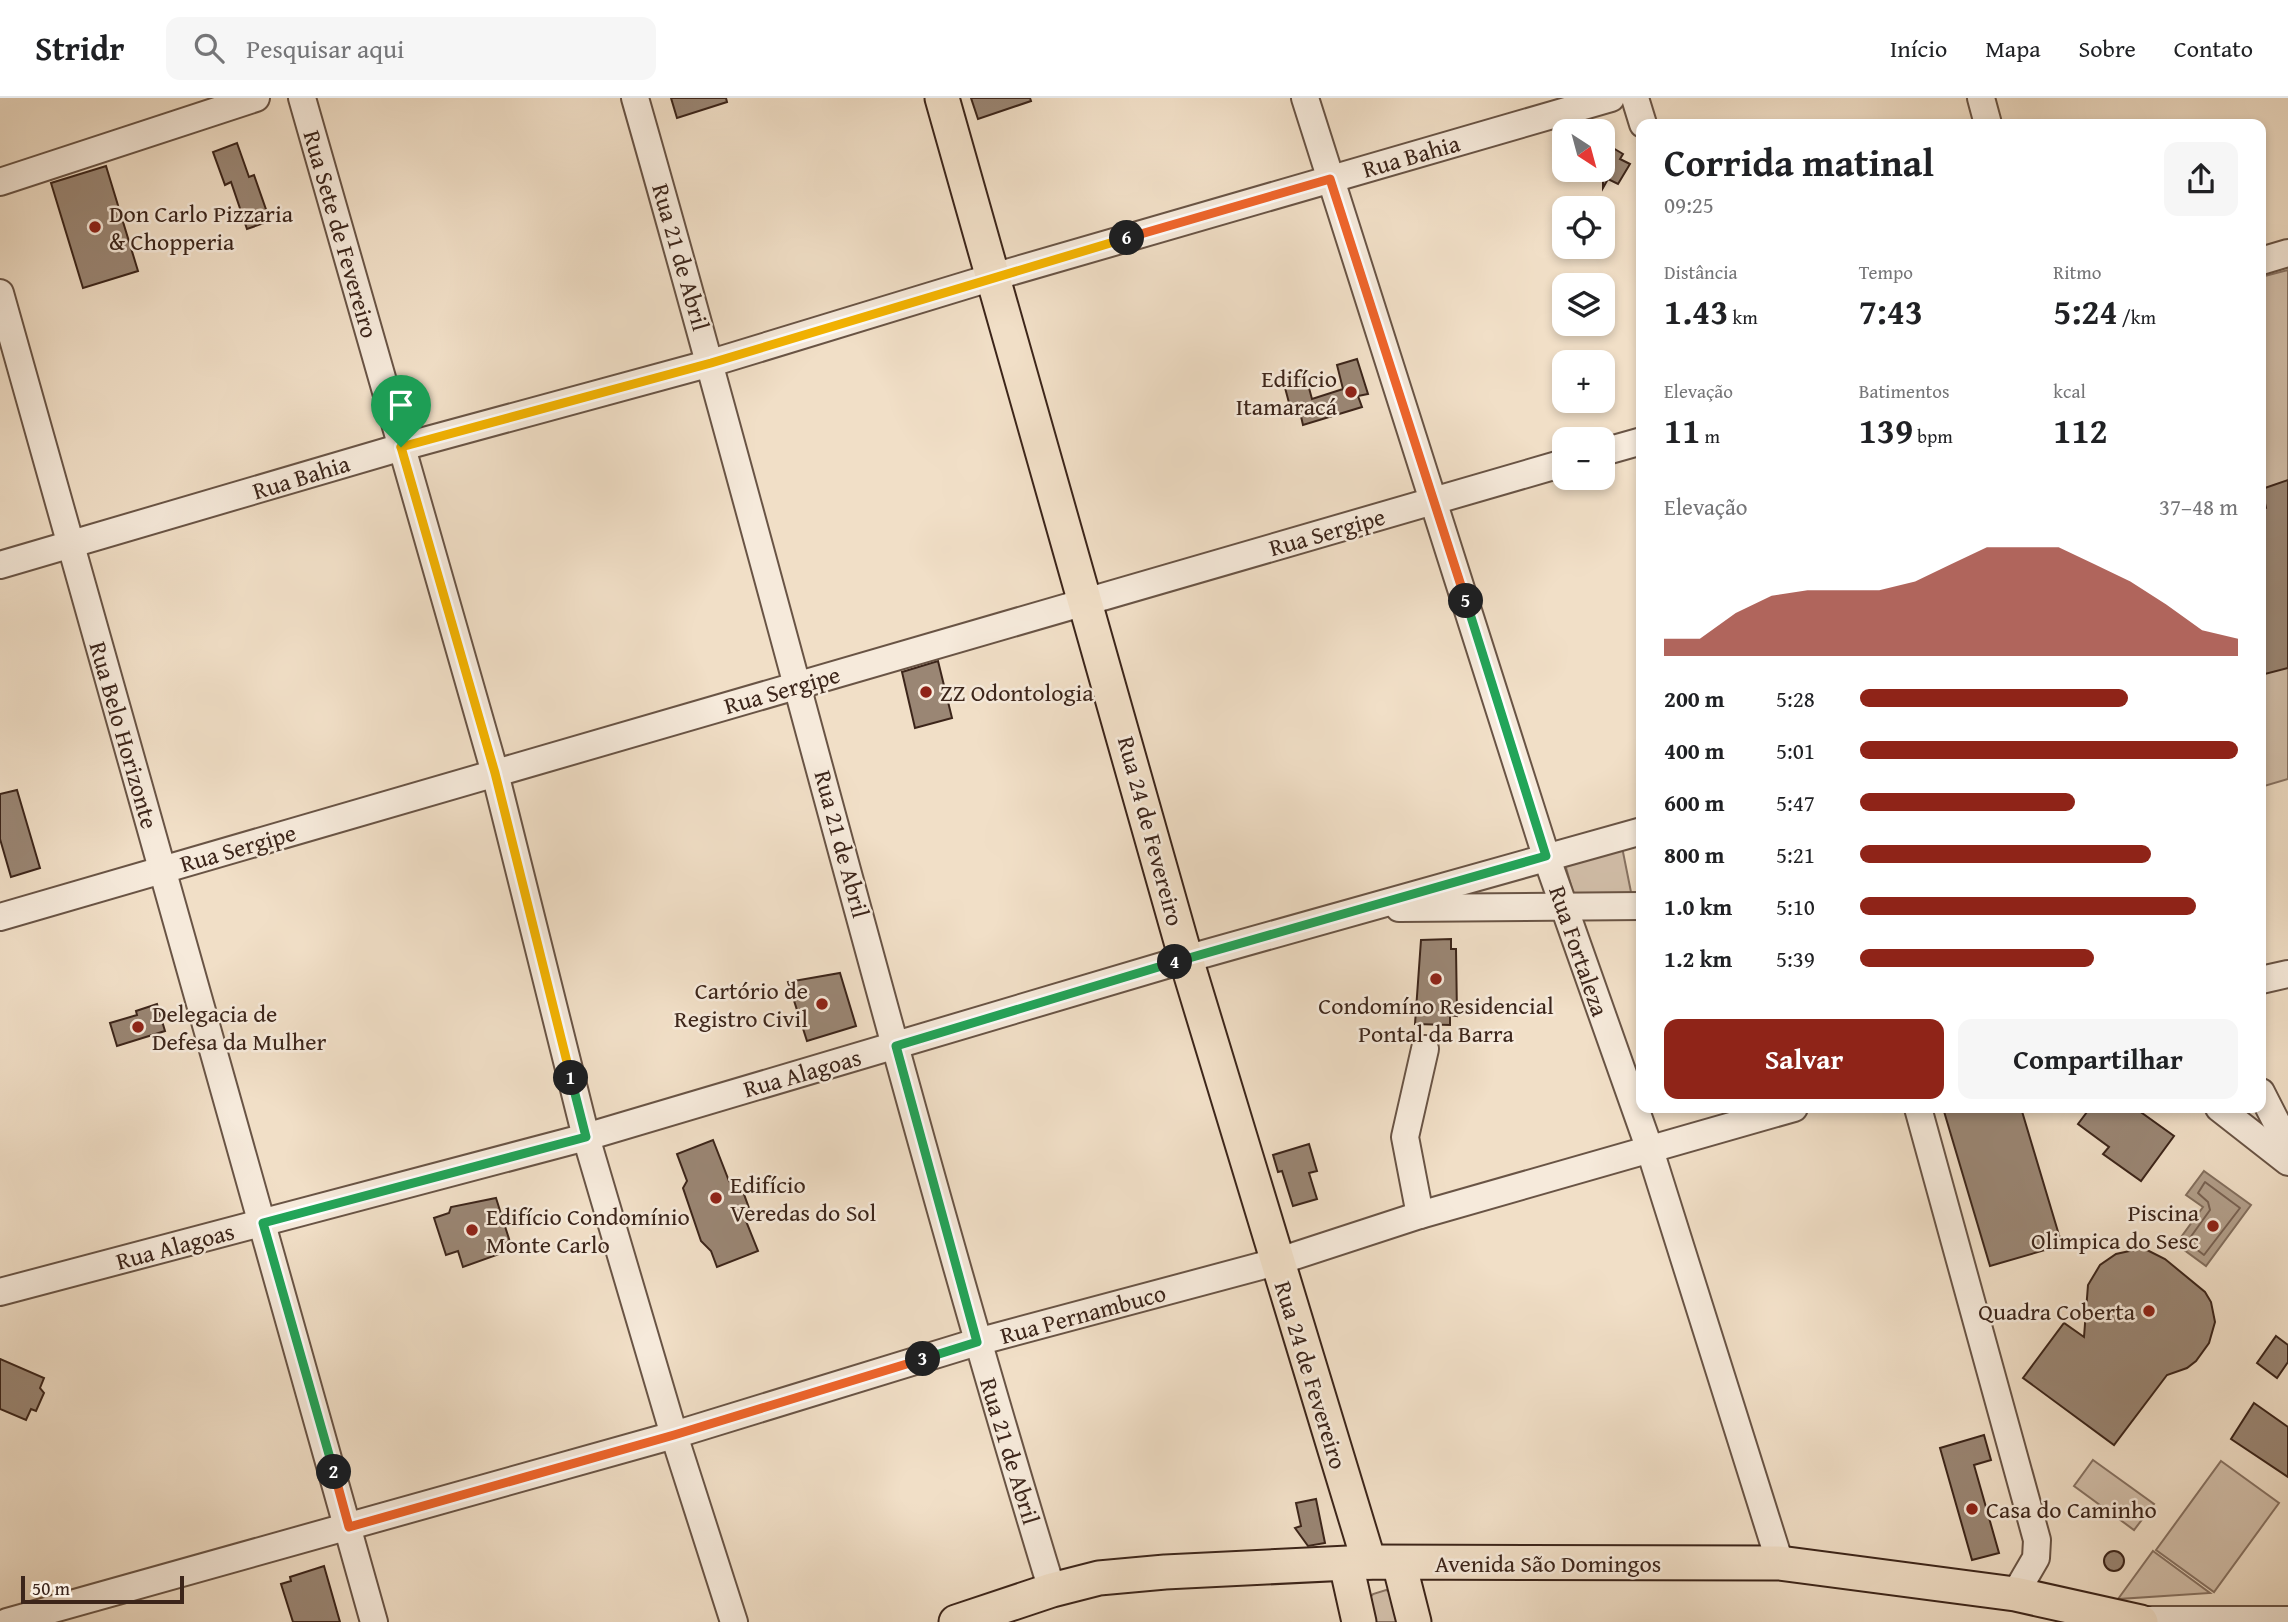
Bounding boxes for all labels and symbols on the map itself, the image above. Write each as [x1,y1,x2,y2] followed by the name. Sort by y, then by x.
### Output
[1552,119,1615,182] north arrow
[1358,125,1464,187] street label: Rua Bahia
[295,126,387,342] street label: Rua Sete de Fevereiro
[643,179,719,335] street label: Rua 21 de Abril
[109,196,294,259] place label: Don Carlo Pizzaria & Chopperia
[87,219,103,235] marker: Don Carlo Pizzaria & Chopperia
[1110,220,1144,256] pin: 6
[1236,361,1338,424] place label: Edifício Itamaracá
[371,375,431,447] pin
[1343,384,1359,400] marker: Edifício Itamaracá
[248,445,355,508] street label: Rua Bahia
[1265,499,1389,565] street label: Rua Sergipe
[1448,584,1484,618] pin: 5
[81,637,167,833] street label: Rua Belo Horizonte
[720,657,844,723] street label: Rua Sergipe
[940,675,1094,710] place label: ZZ Odontologia
[918,684,934,700] marker: ZZ Odontologia
[1109,732,1193,930] street label: Rua 24 de Fevereiro
[805,766,879,922] street label: Rua 21 de Abril
[176,815,300,881] street label: Rua Sergipe
[1540,881,1618,1022] street label: Rua Fortaleza
[1158,944,1192,980] pin: 4
[1428,971,1444,987] marker: Condomíno Residencial Pontal da Barra
[674,973,808,1036] place label: Cartório de Registro Civil
[1318,988,1554,1051] place label: Condomíno Residencial Pontal da Barra
[152,996,327,1059] place label: Delegacia de Defesa da Mulher
[814,996,830,1012] marker: Cartório de Registro Civil
[130,1019,146,1035] marker: Delegacia de Defesa da Mulher
[739,1039,865,1107] street label: Rua Alagoas
[554,1060,588,1096] pin: 1
[730,1167,877,1230] place label: Edifício Veredas do Sol
[708,1190,724,1206] marker: Edifício Veredas do Sol
[2031,1195,2200,1258] place label: Piscina Olimpica do Sesc
[486,1199,690,1262] place label: Edifício Condomínio Monte Carlo
[112,1213,238,1279] street label: Rua Alagoas
[2205,1218,2221,1234] marker: Piscina Olimpica do Sesc
[464,1222,480,1238] marker: Edifício Condomínio Monte Carlo
[996,1275,1170,1353] street label: Rua Pernambuco
[1266,1277,1356,1473] street label: Rua 24 de Fevereiro
[1978,1294,2136,1329] place label: Quadra Coberta
[2141,1303,2157,1319] marker: Quadra Coberta
[906,1342,940,1376] pin: 3
[971,1373,1049,1529] street label: Rua 21 de Abril
[316,1454,352,1490] pin: 2
[1986,1492,2157,1527] place label: Casa do Caminho
[1964,1501,1980,1517] marker: Casa do Caminho
[1435,1546,1661,1581] street label: Avenida São Domingos
[21,1573,184,1605] scale bar

